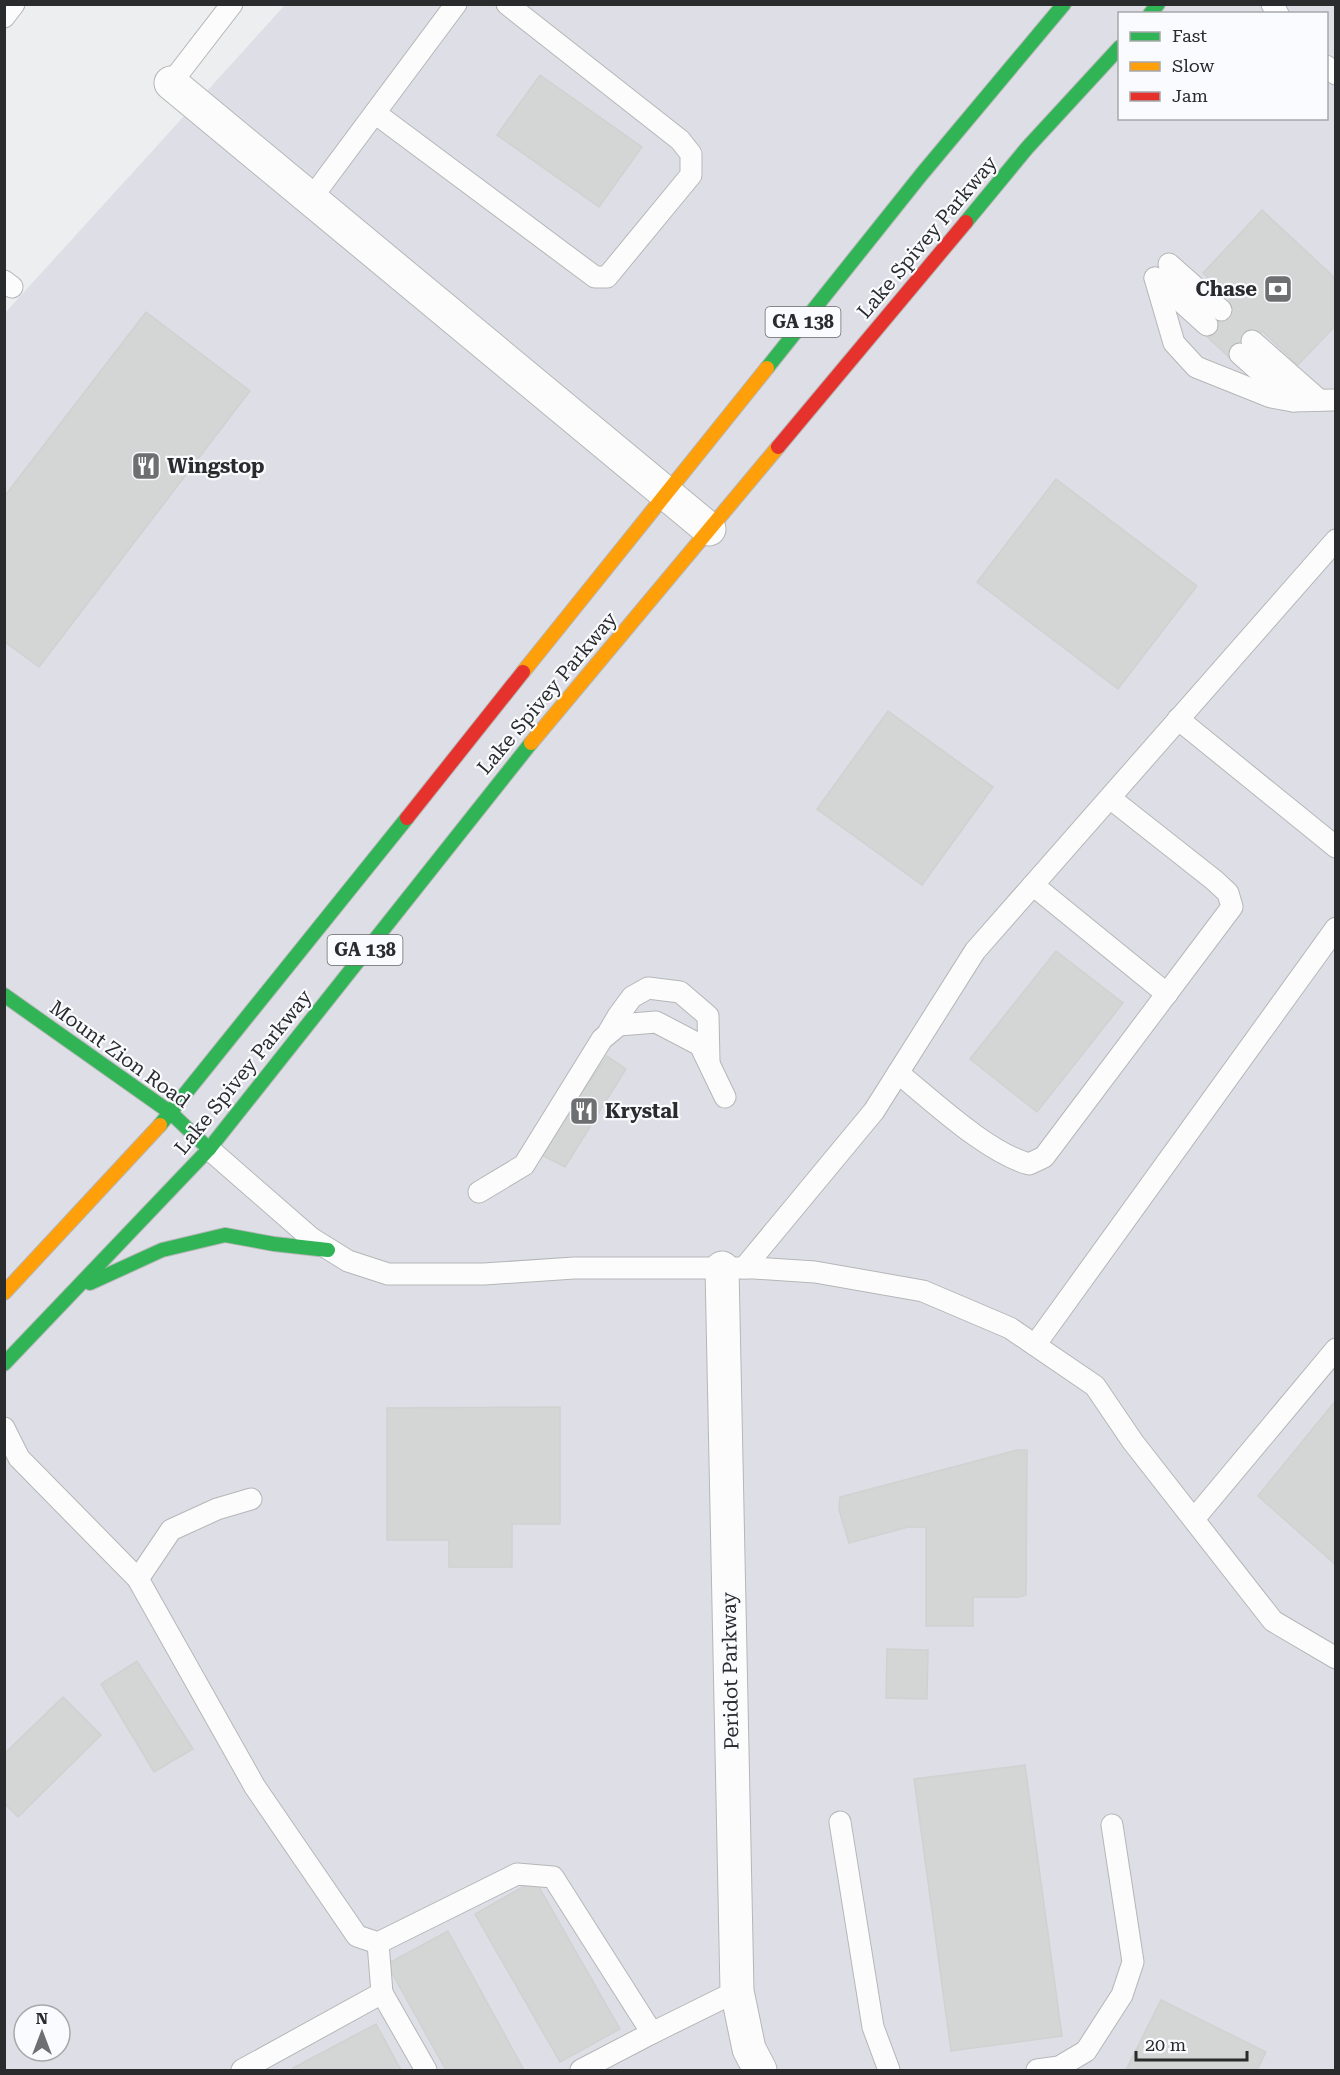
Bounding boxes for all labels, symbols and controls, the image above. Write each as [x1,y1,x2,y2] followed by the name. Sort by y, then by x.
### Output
[1118,12,1328,120] legend
[1172,25,1207,46] text: Fast
[1172,55,1214,76] text: Slow
[1172,85,1208,106] text: Jam
[852,151,1002,323] street label: Lake Spivey Parkway
[1262,273,1294,305] bank icon: Chase
[1196,277,1257,301] place label: Chase
[766,307,840,337] road number: GA 138
[130,450,162,482] restaurant icon: Wingstop
[167,454,265,478] place label: Wingstop
[472,607,622,779] street label: Lake Spivey Parkway
[328,935,403,965] road number: GA 138
[169,985,317,1159] street label: Lake Spivey Parkway
[45,995,195,1113] street label: Mount Zion Road
[568,1095,600,1127] restaurant icon: Krystal
[605,1099,679,1123] place label: Krystal
[717,1592,743,1750] street label: Peridot Parkway
[12,2003,72,2063] north arrow
[36,2009,48,2028] text: N
[1136,2024,1247,2062] scale bar
[1145,2034,1186,2055] text: 20 m

